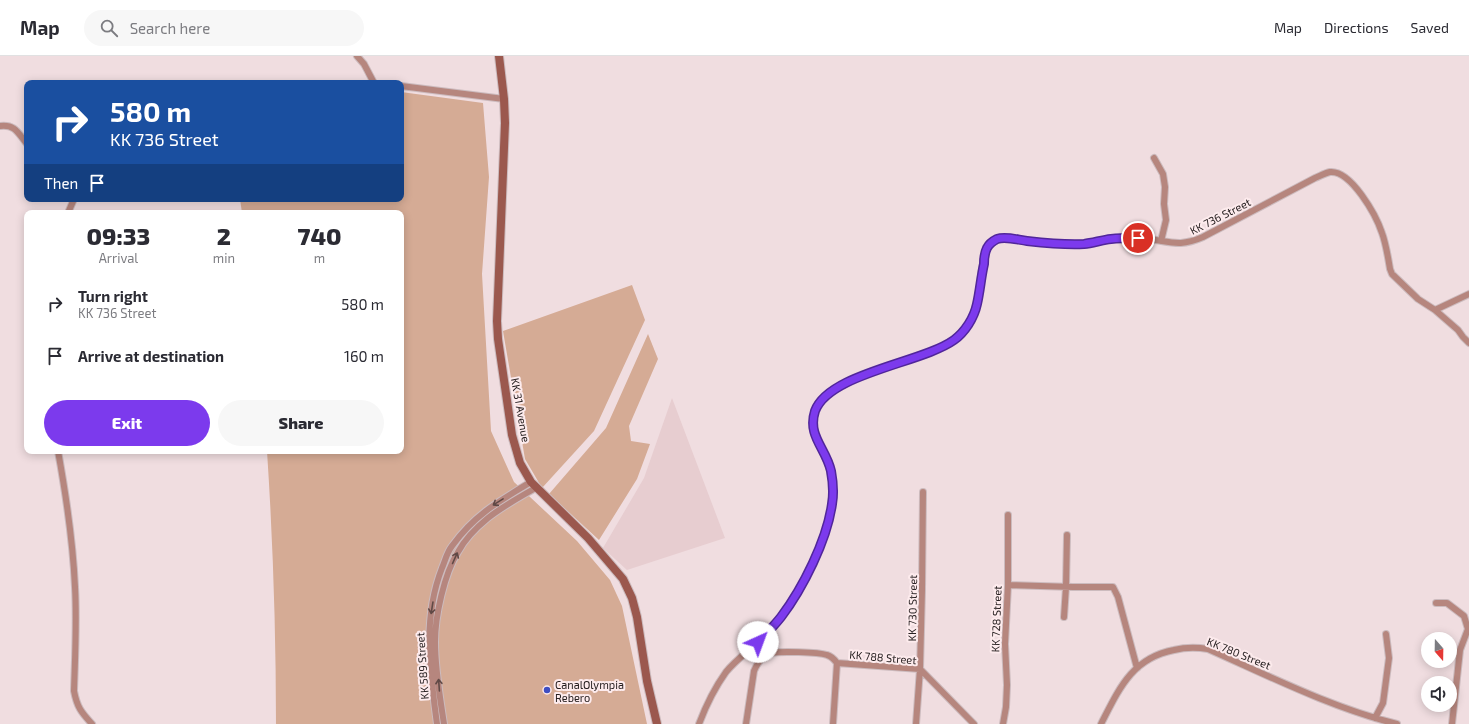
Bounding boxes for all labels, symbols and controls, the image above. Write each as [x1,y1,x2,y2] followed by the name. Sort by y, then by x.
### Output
[84,10,364,46] search box
[20,16,60,39] text: Map
[98,17,120,39] icon: search
[130,19,210,37] text: Search here
[1274,19,1302,36] text: Map
[1324,19,1389,36] text: Directions
[1411,19,1449,36] text: Saved
[110,94,191,128] text: 580 m
[44,96,96,148] icon: right
[110,128,219,150] text: KK 736 Street
[86,172,108,194] icon: arrive
[44,174,78,192] text: Then
[1187,195,1253,237] street label: KK 736 Street
[87,221,150,250] text: 09:33
[217,221,231,250] text: 2
[298,221,341,250] text: 740
[1121,221,1155,255] pin
[1127,227,1149,249] icon: arrive
[99,250,138,266] text: Arrival
[213,250,235,266] text: min
[314,250,325,266] text: m
[78,287,148,305] text: Turn right
[44,293,66,315] icon: right
[341,295,384,313] text: 580 m
[78,305,156,321] text: KK 736 Street
[44,345,66,367] icon: arrive
[78,347,224,365] text: Arrive at destination
[344,347,384,365] text: 160 m
[509,377,533,443] street label: KK 31 Avenue
[44,400,210,446] button: Exit
[218,400,384,446] button: Share
[492,498,504,506] one-way arrow
[451,553,459,565] one-way arrow
[905,575,919,641] street label: KK 730 Street
[988,585,1004,653] street label: KK 728 Street
[427,601,435,614] one-way arrow
[737,621,779,663] position arrow
[413,632,431,700] street label: KK 589 Street
[1421,632,1457,668] north arrow
[1421,632,1457,712] map controls
[1205,634,1273,672] street label: KK 780 Street
[849,648,917,666] street label: KK 788 Street
[1421,676,1457,712] button: sound
[555,678,624,704] place label: CanalOlympia Rebero
[435,679,442,692] one-way arrow
[542,685,552,695] marker: CanalOlympia Rebero

